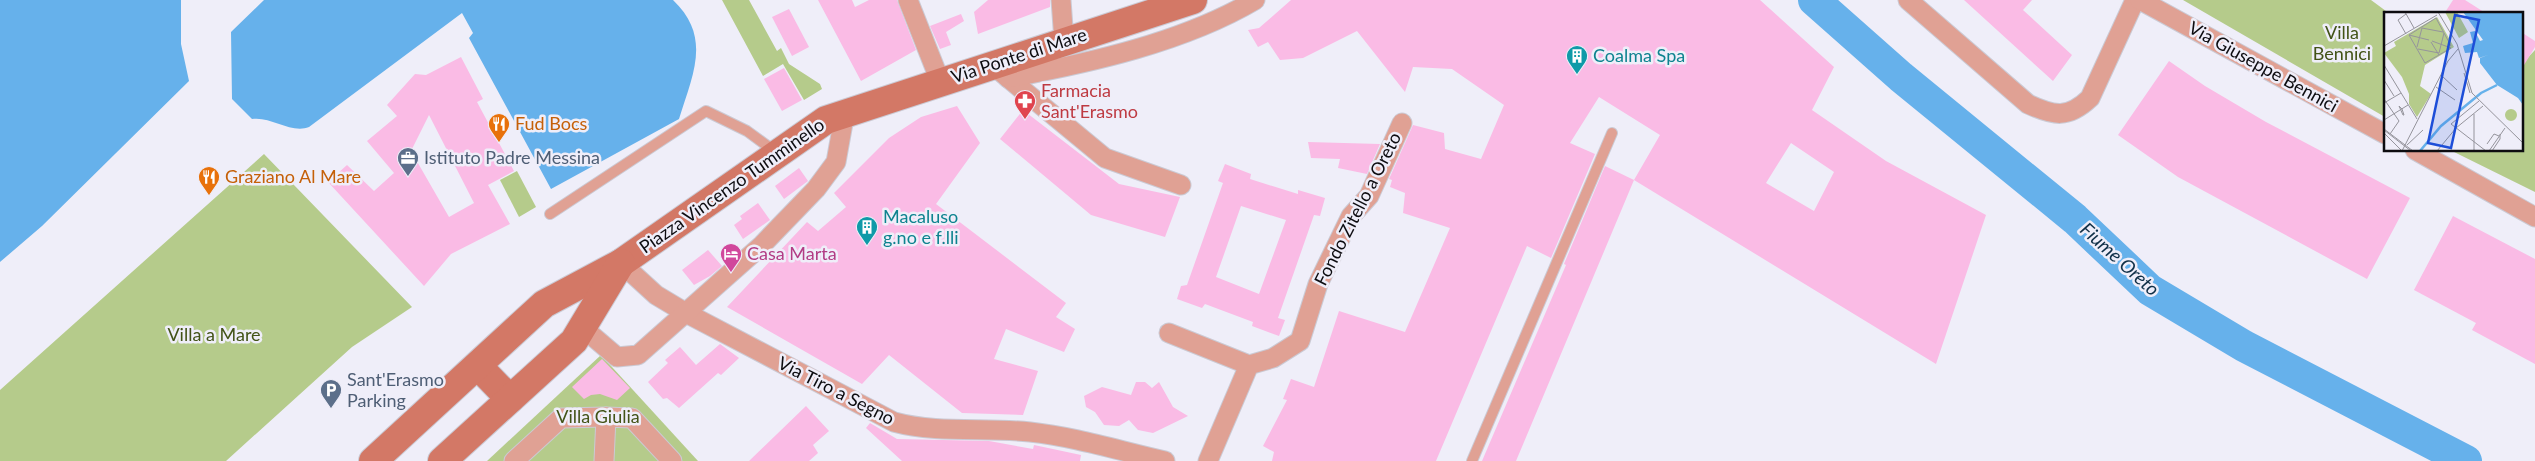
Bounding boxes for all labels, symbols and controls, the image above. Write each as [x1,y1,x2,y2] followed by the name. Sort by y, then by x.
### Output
[2384,12,2522,151] inset map
[2185,16,2342,116] street label: Via Giuseppe Bennici
[2313,21,2371,64] park label: Villa Bennici
[948,23,1089,87] street label: Via Ponte di Mare
[1565,44,1589,75] building icon: Coalma Spa
[1593,44,1685,66] place label: Coalma Spa
[1041,79,1138,122] place label: Farmacia Sant'Erasmo
[1013,89,1037,120] pharmacy icon: Farmacia Sant'Erasmo
[487,112,511,143] restaurant icon: Fud Bocs
[515,112,588,134] place label: Fud Bocs
[635,113,828,258] street label: Piazza Vincenzo Tumminello
[1309,128,1405,289] street label: Fondo Zitello a Oreto
[396,146,420,177] office icon: Istituto Padre Messina
[424,146,600,168] place label: Istituto Padre Messina
[197,165,221,196] restaurant icon: Graziano Al Mare
[225,165,361,187] place label: Graziano Al Mare
[883,205,959,248] place label: Macaluso g.no e f.lli
[855,215,879,246] building icon: Macaluso g.no e f.lli
[2076,217,2165,300] water label: Fiume Oreto
[719,242,743,273] hotel icon: Casa Marta
[747,242,837,264] place label: Casa Marta
[167,323,261,345] park label: Villa a Mare
[775,351,898,429] street label: Via Tiro a Segno
[347,368,444,411] place label: Sant'Erasmo Parking
[319,378,343,409] parking icon: Sant'Erasmo Parking
[556,405,640,427] park label: Villa Giulia

